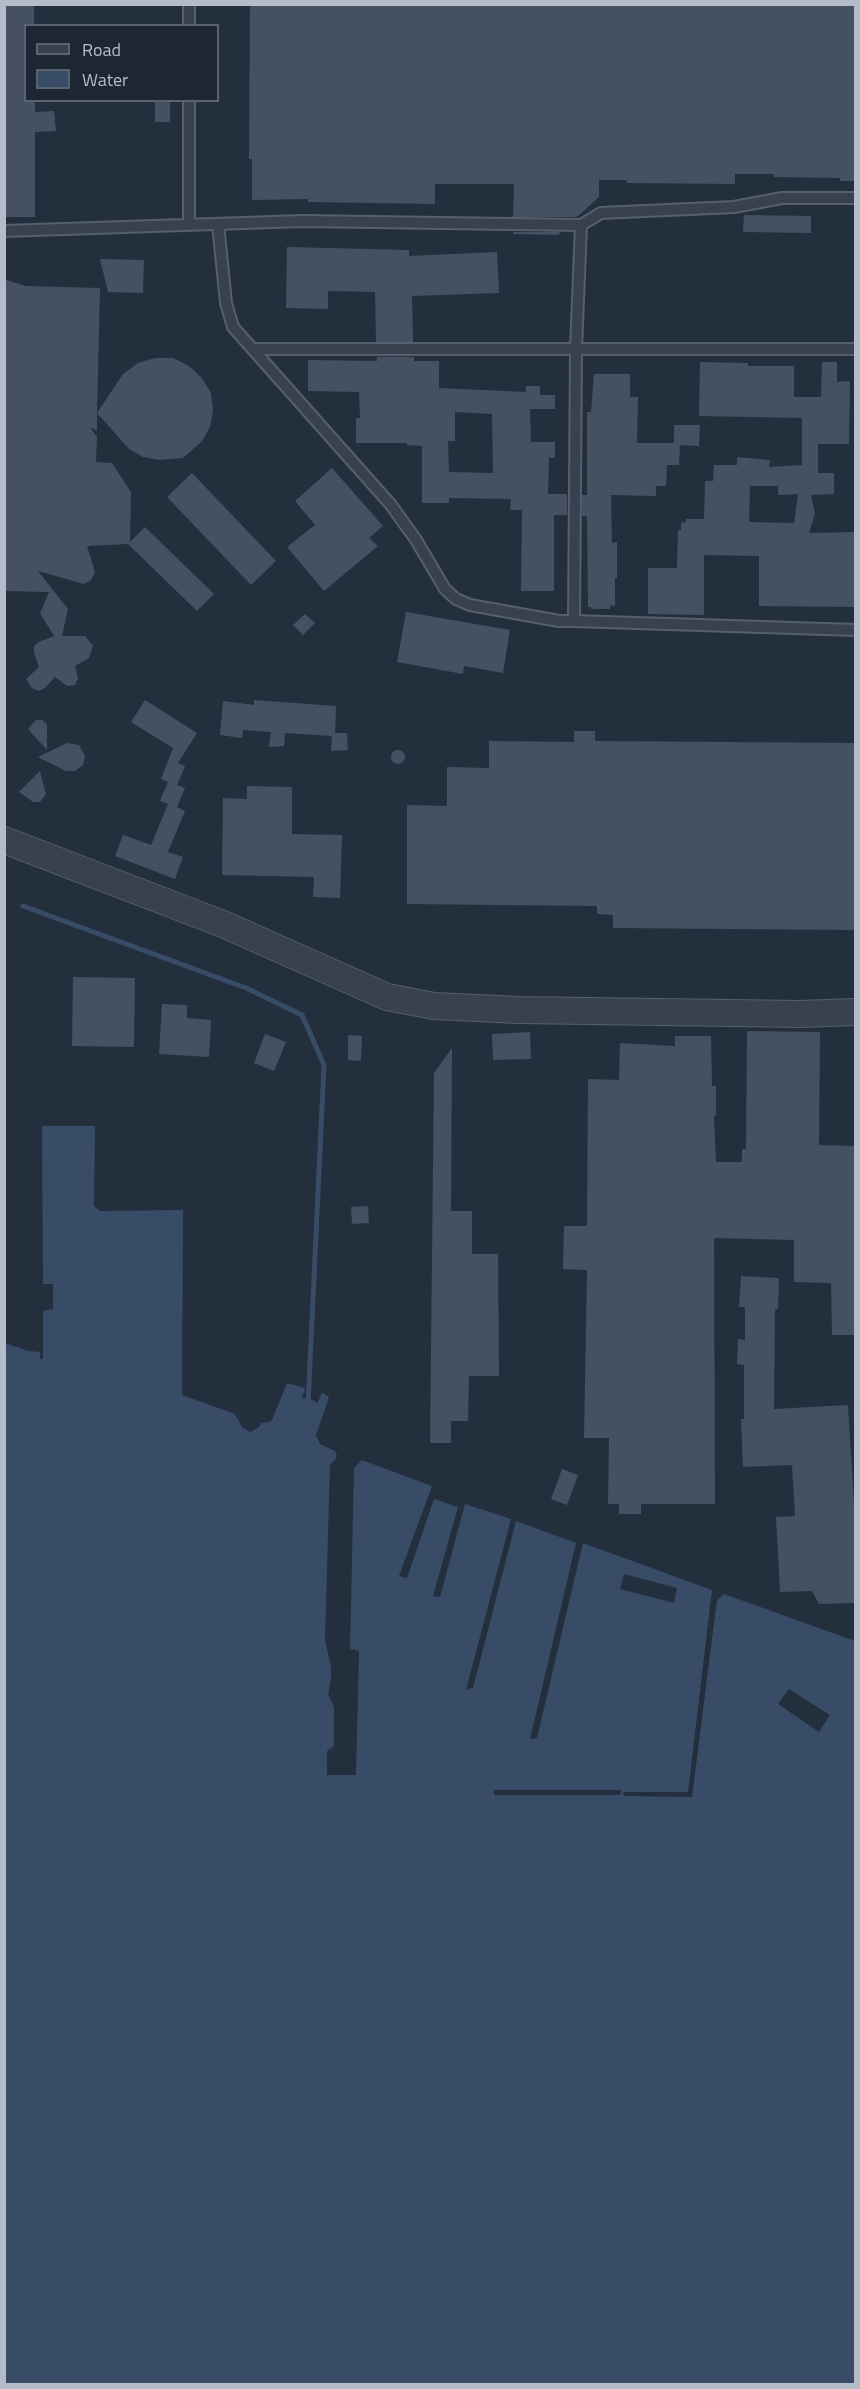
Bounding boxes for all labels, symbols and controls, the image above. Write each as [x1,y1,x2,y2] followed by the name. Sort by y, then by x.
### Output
[24,24,219,102] legend
[82,36,121,63] text: Road
[82,66,128,93] text: Water

